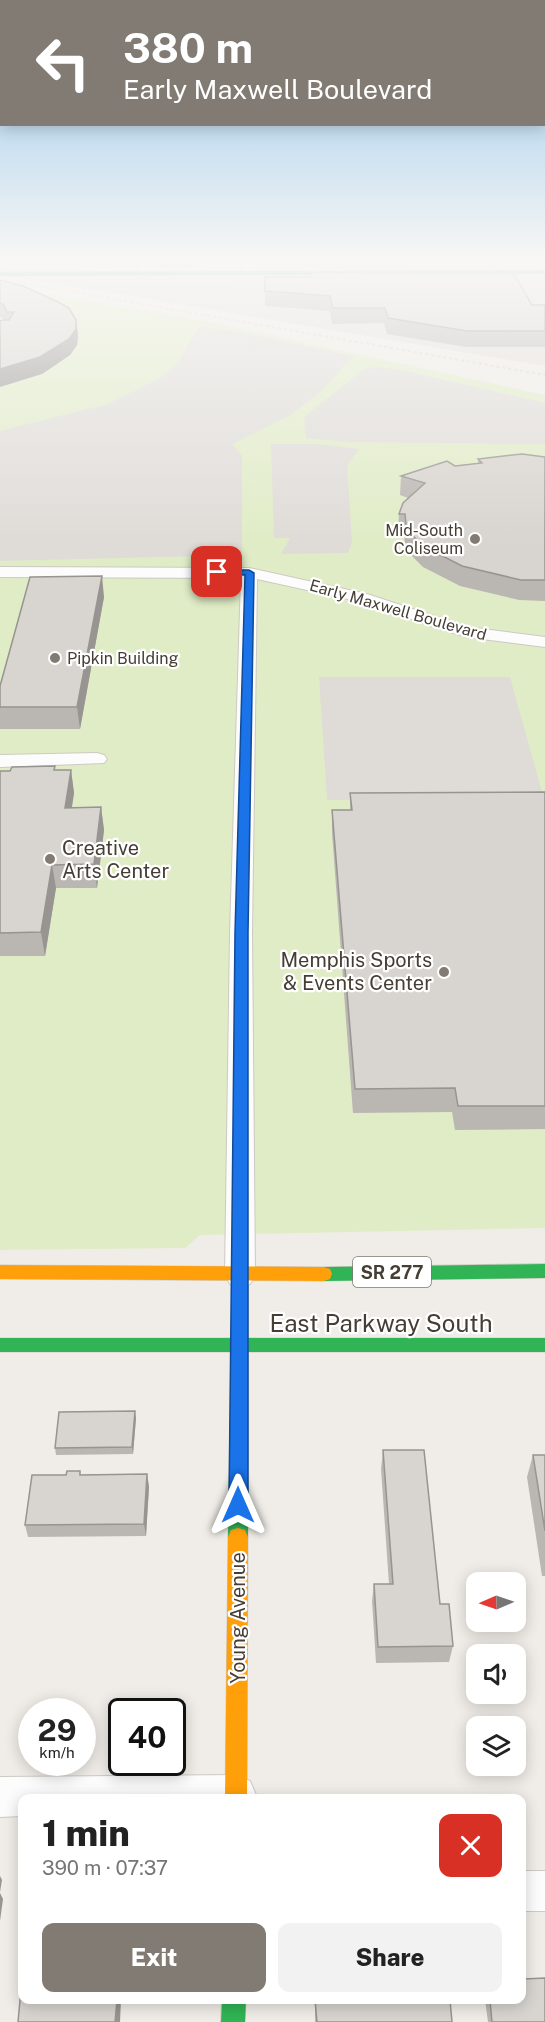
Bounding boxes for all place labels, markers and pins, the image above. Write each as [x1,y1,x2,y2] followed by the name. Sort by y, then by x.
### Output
[385,521,463,558] place label: Mid-South Coliseum
[468,532,482,546] marker: Mid-South Coliseum
[191,546,242,597] pin
[67,649,179,668] place label: Pipkin Building
[48,651,62,665] marker: Pipkin Building
[62,836,169,883] place label: Creative Arts Center
[43,852,57,866] marker: Creative Arts Center
[280,948,432,995] place label: Memphis Sports & Events Center
[437,965,451,979] marker: Memphis Sports & Events Center

